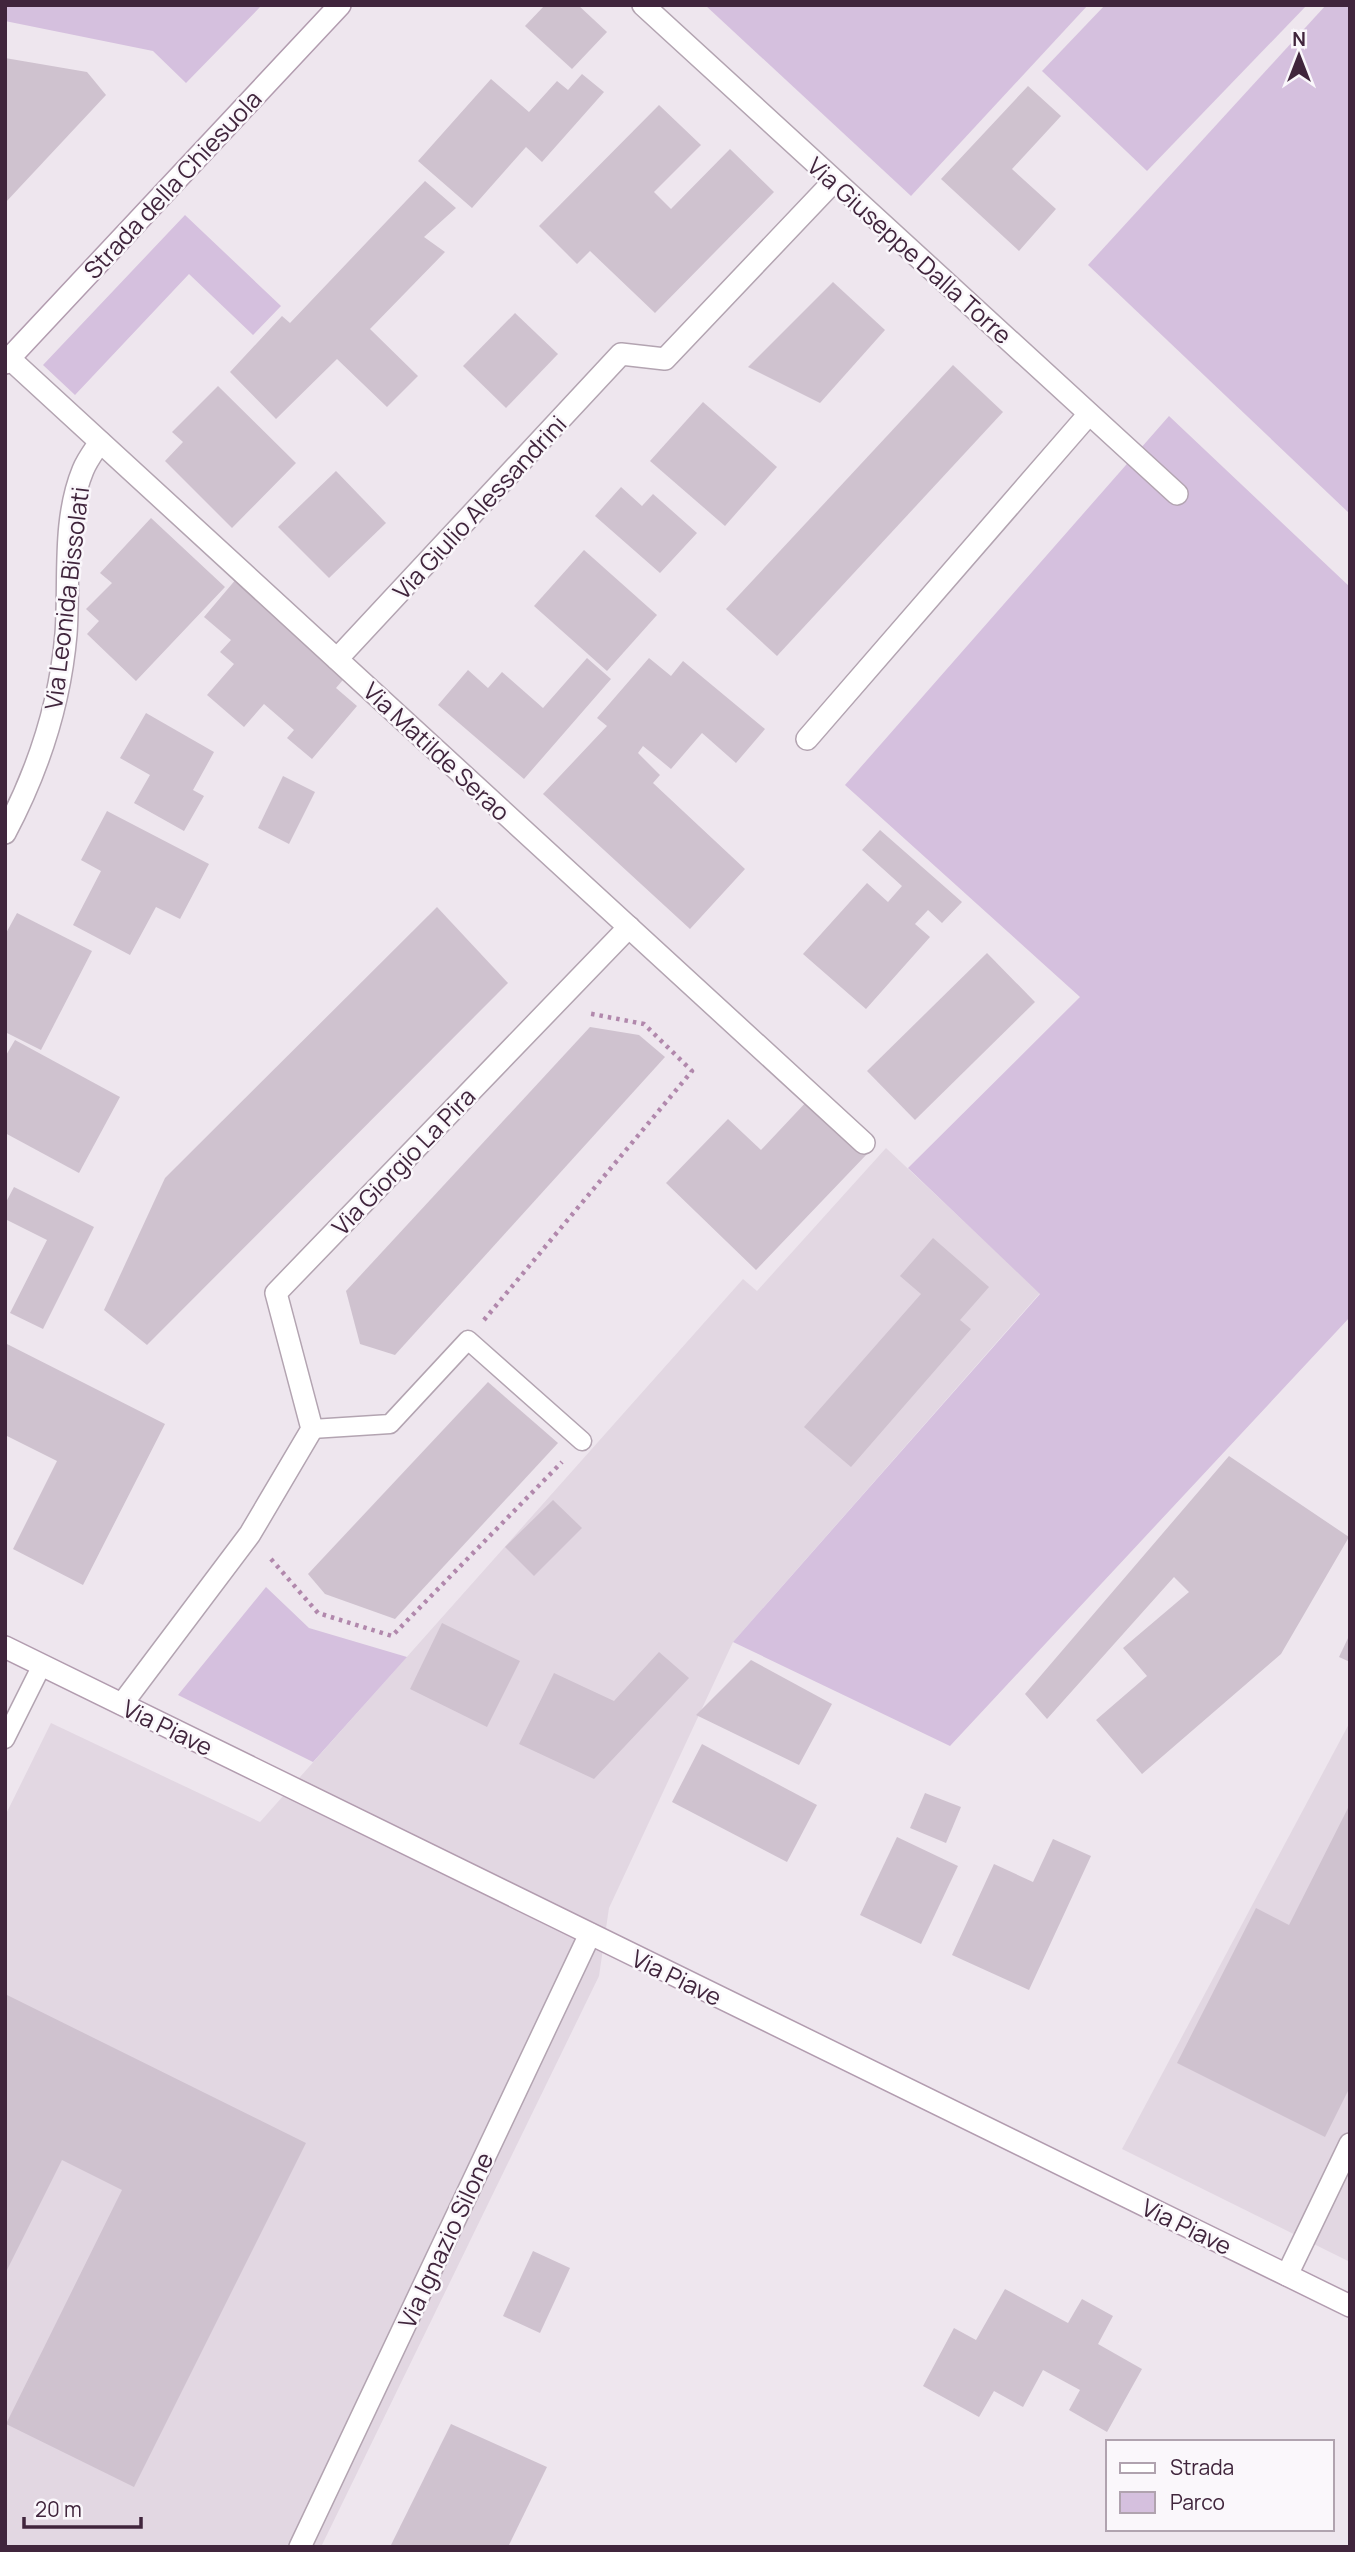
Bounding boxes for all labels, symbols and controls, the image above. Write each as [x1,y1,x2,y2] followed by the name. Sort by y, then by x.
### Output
[1264,21,1334,91] north arrow
[1292,26,1306,52] text: N
[76,82,268,286] street label: Strada della Chiesuola
[801,149,1019,351] street label: Via Giuseppe Dalla Torre
[385,408,573,606] street label: Via Giulio Alessandrini
[36,485,96,711] street label: Via Leonida Bissolati
[356,674,518,828] street label: Via Matilde Serao
[324,1080,482,1242] street label: Via Giorgio La Pira
[117,1691,219,1763] street label: Via Piave
[626,1941,728,2013] street label: Via Piave
[390,2147,500,2333] street label: Via Ignazio Silone
[1136,2190,1238,2262] street label: Via Piave
[1106,2440,1334,2531] legend
[1170,2453,1234,2481] text: Strada
[24,2486,142,2530] scale bar
[1170,2488,1225,2516] text: Parco
[35,2495,82,2523] text: 20 m

